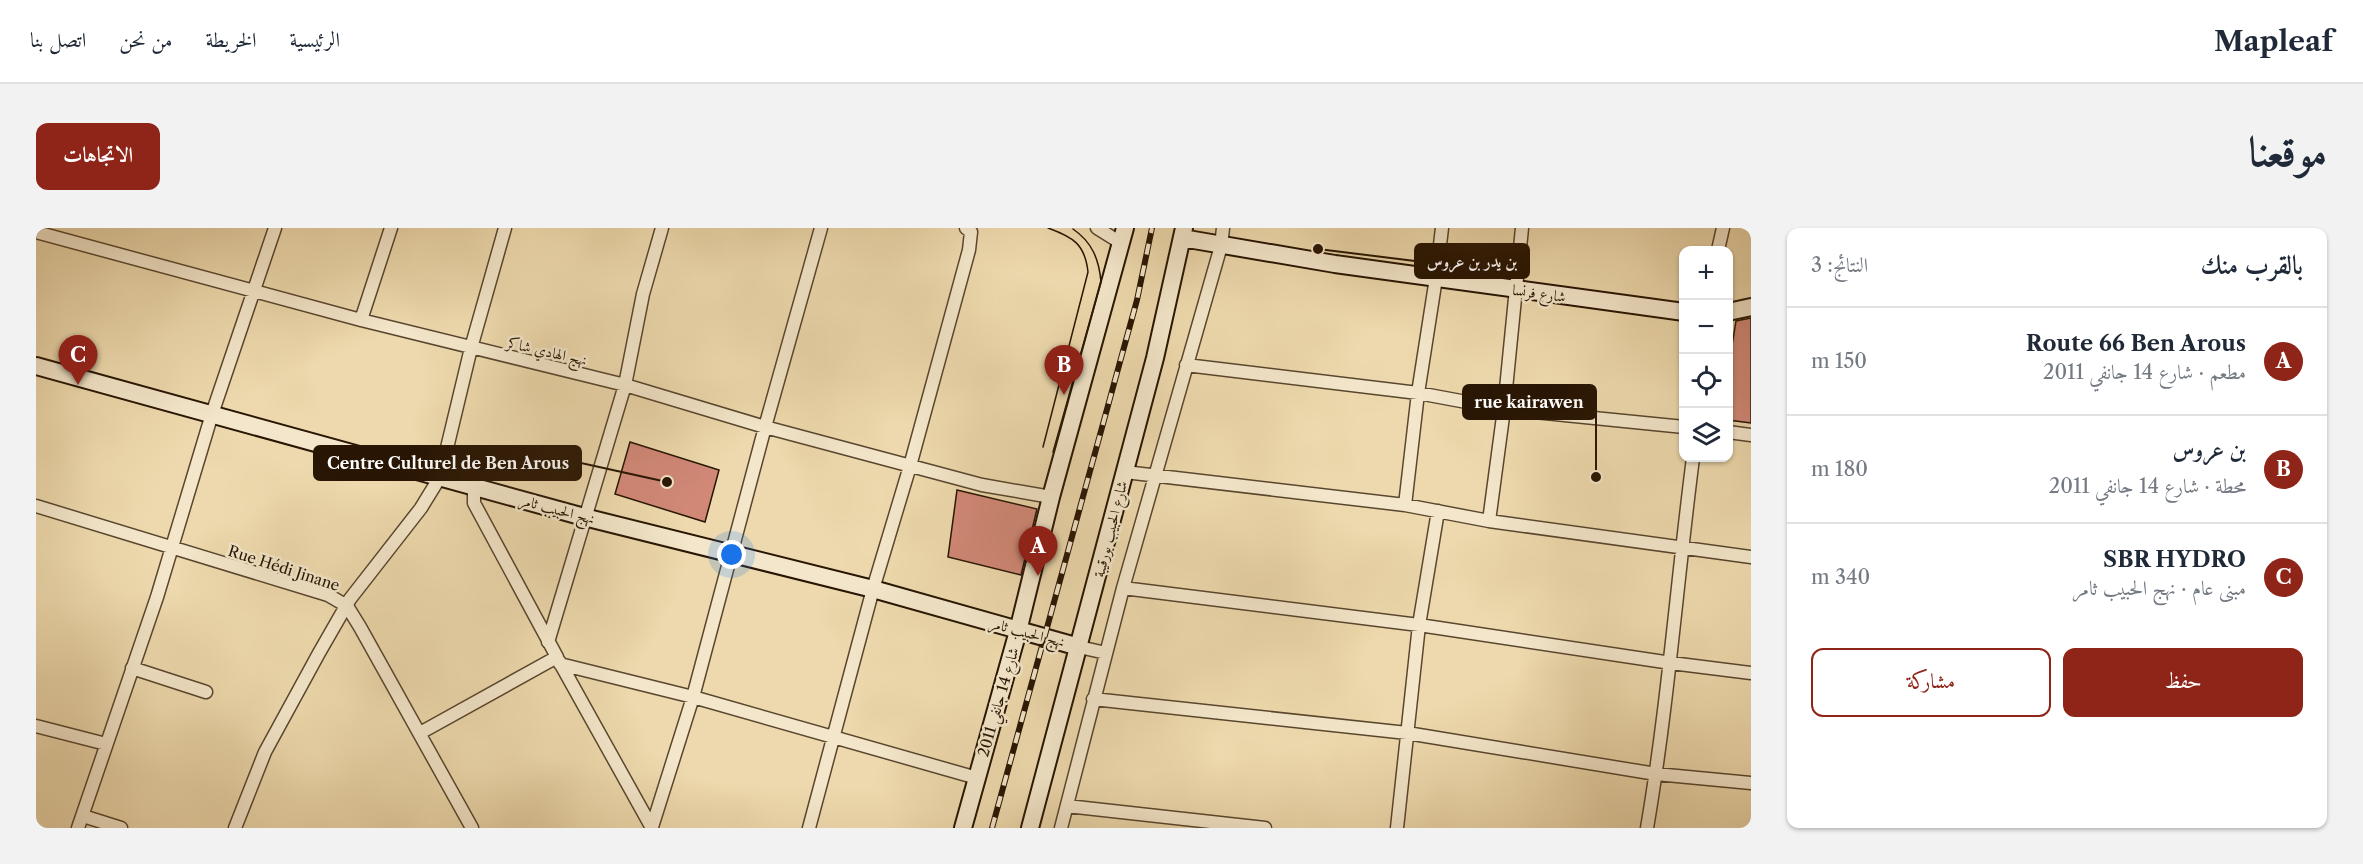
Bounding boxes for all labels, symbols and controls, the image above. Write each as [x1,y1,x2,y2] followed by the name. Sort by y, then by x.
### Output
[2214,24,2333,58] text: Mapleaf
[30,27,86,52] text: اتصل بنا
[119,27,172,52] text: من نحن
[205,27,257,52] text: الخريطة
[290,27,340,52] text: الرئيسية
[36,123,160,190] button: الاتجاهات
[2249,125,2327,177] text: موقعنا
[1415,244,1529,278] callout: بن يدر بن عروس
[1679,246,1733,462] map controls
[1679,246,1733,300] button: +
[2200,249,2303,281] text: بالقرب منك
[1427,251,1517,273] text: بن يدر بن عروس
[1811,253,1868,277] text: النتائج: 3
[1511,280,1567,310] street label: شارع فرنسا
[1679,300,1733,354] button: −
[2026,330,2246,357] text: Route 66 Ben Arous
[502,332,589,374] street label: نهج الهادي شاكر
[58,336,98,385] pin: C
[1044,346,1084,395] pin: B
[1811,349,1867,373] text: 150 m
[2276,349,2291,373] text: A
[1679,354,1733,408] button: locate
[2043,360,2246,384] text: مطعم · شارع 14 جانفي 2011
[1463,385,1596,419] callout: rue kairawen
[1474,392,1584,412] text: rue kairawen
[1679,408,1733,462] button: layers
[2172,436,2246,463] text: بن عروس
[314,446,581,480] callout: Centre Culturel de Ben Arous
[327,453,569,473] text: Centre Culturel de Ben Arous
[1811,457,1868,481] text: 180 m
[2276,457,2291,481] text: B
[2049,474,2246,498] text: محطة · شارع 14 جانفي 2011
[1089,479,1135,580] street label: شارع الحبيب بورقيبة
[516,490,597,533] street label: نهج الحبيب ثامر
[1018,526,1058,576] pin: A
[717,540,746,569] your location
[226,541,342,595] street label: Rue Hédi Jinane
[2103,546,2246,573] text: SBR HYDRO
[1811,565,1870,589] text: 340 m
[2275,565,2292,589] text: C
[2073,576,2246,600] text: مبنى عام · نهج الحبيب ثامر
[986,613,1067,656] street label: نهج الحبيب ثامر
[973,645,1027,760] street label: شارع 14 جانفي 2011
[1811,648,2051,717] button: مشاركة
[2063,648,2303,717] button: حفظ

